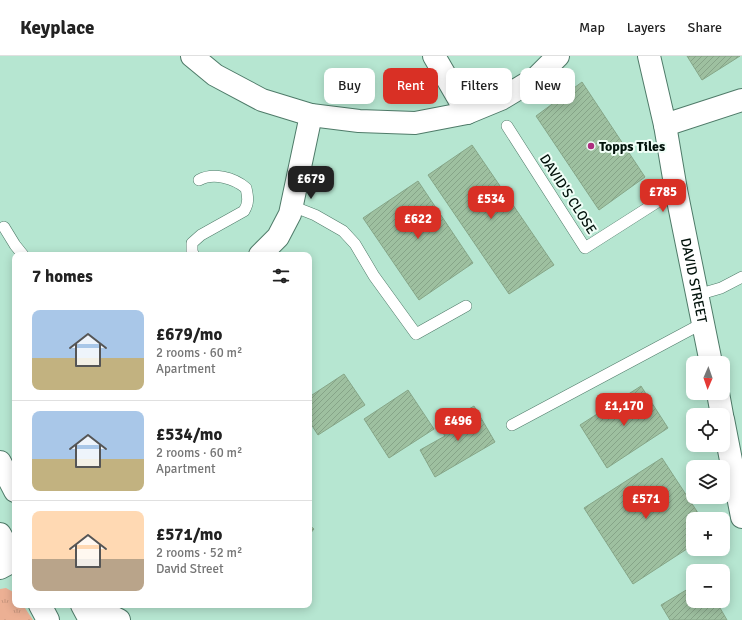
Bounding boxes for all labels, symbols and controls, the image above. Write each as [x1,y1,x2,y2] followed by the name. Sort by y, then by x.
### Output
[20,16,95,40] text: Keyplace
[579,19,605,36] text: Map
[627,19,666,36] text: Layers
[688,19,722,36] text: Share
[324,68,375,104] chip: Buy
[383,68,438,104] chip: Rent
[446,68,512,104] chip: Filters
[520,68,575,104] chip: New
[599,138,665,155] place label: Topps Tiles
[586,141,596,151] marker: Topps Tiles
[536,151,600,237] street label: DAVID'S CLOSE
[287,166,335,200] pin: £679
[297,171,325,187] text: £679
[639,179,687,213] pin: £785
[649,184,677,200] text: £785
[467,186,515,220] pin: £534
[477,191,505,207] text: £534
[394,206,442,240] pin: £622
[404,211,432,227] text: £622
[677,236,711,325] street label: DAVID STREET
[270,265,292,287] icon: filters
[32,266,93,287] text: 7 homes
[156,324,222,345] text: £679/mo
[64,326,112,374] icon: home
[156,345,242,361] text: 2 rooms · 60 m²
[686,356,730,400] north arrow
[686,356,730,608] map controls
[156,361,216,377] text: Apartment
[591,393,657,427] pin: £1,170
[605,398,643,414] text: £1,170
[434,408,482,442] pin: £496
[686,408,730,452] button: locate
[444,413,472,429] text: £496
[156,424,222,445] text: £534/mo
[64,427,112,475] icon: home
[156,445,242,461] text: 2 rooms · 60 m²
[686,460,730,504] button: layers
[156,461,216,477] text: Apartment
[622,486,670,520] pin: £571
[632,491,660,507] text: £571
[686,512,730,556] button: +
[156,524,222,545] text: £571/mo
[64,527,112,575] icon: home
[156,545,242,561] text: 2 rooms · 52 m²
[156,561,224,577] text: David Street
[686,564,730,608] button: −

